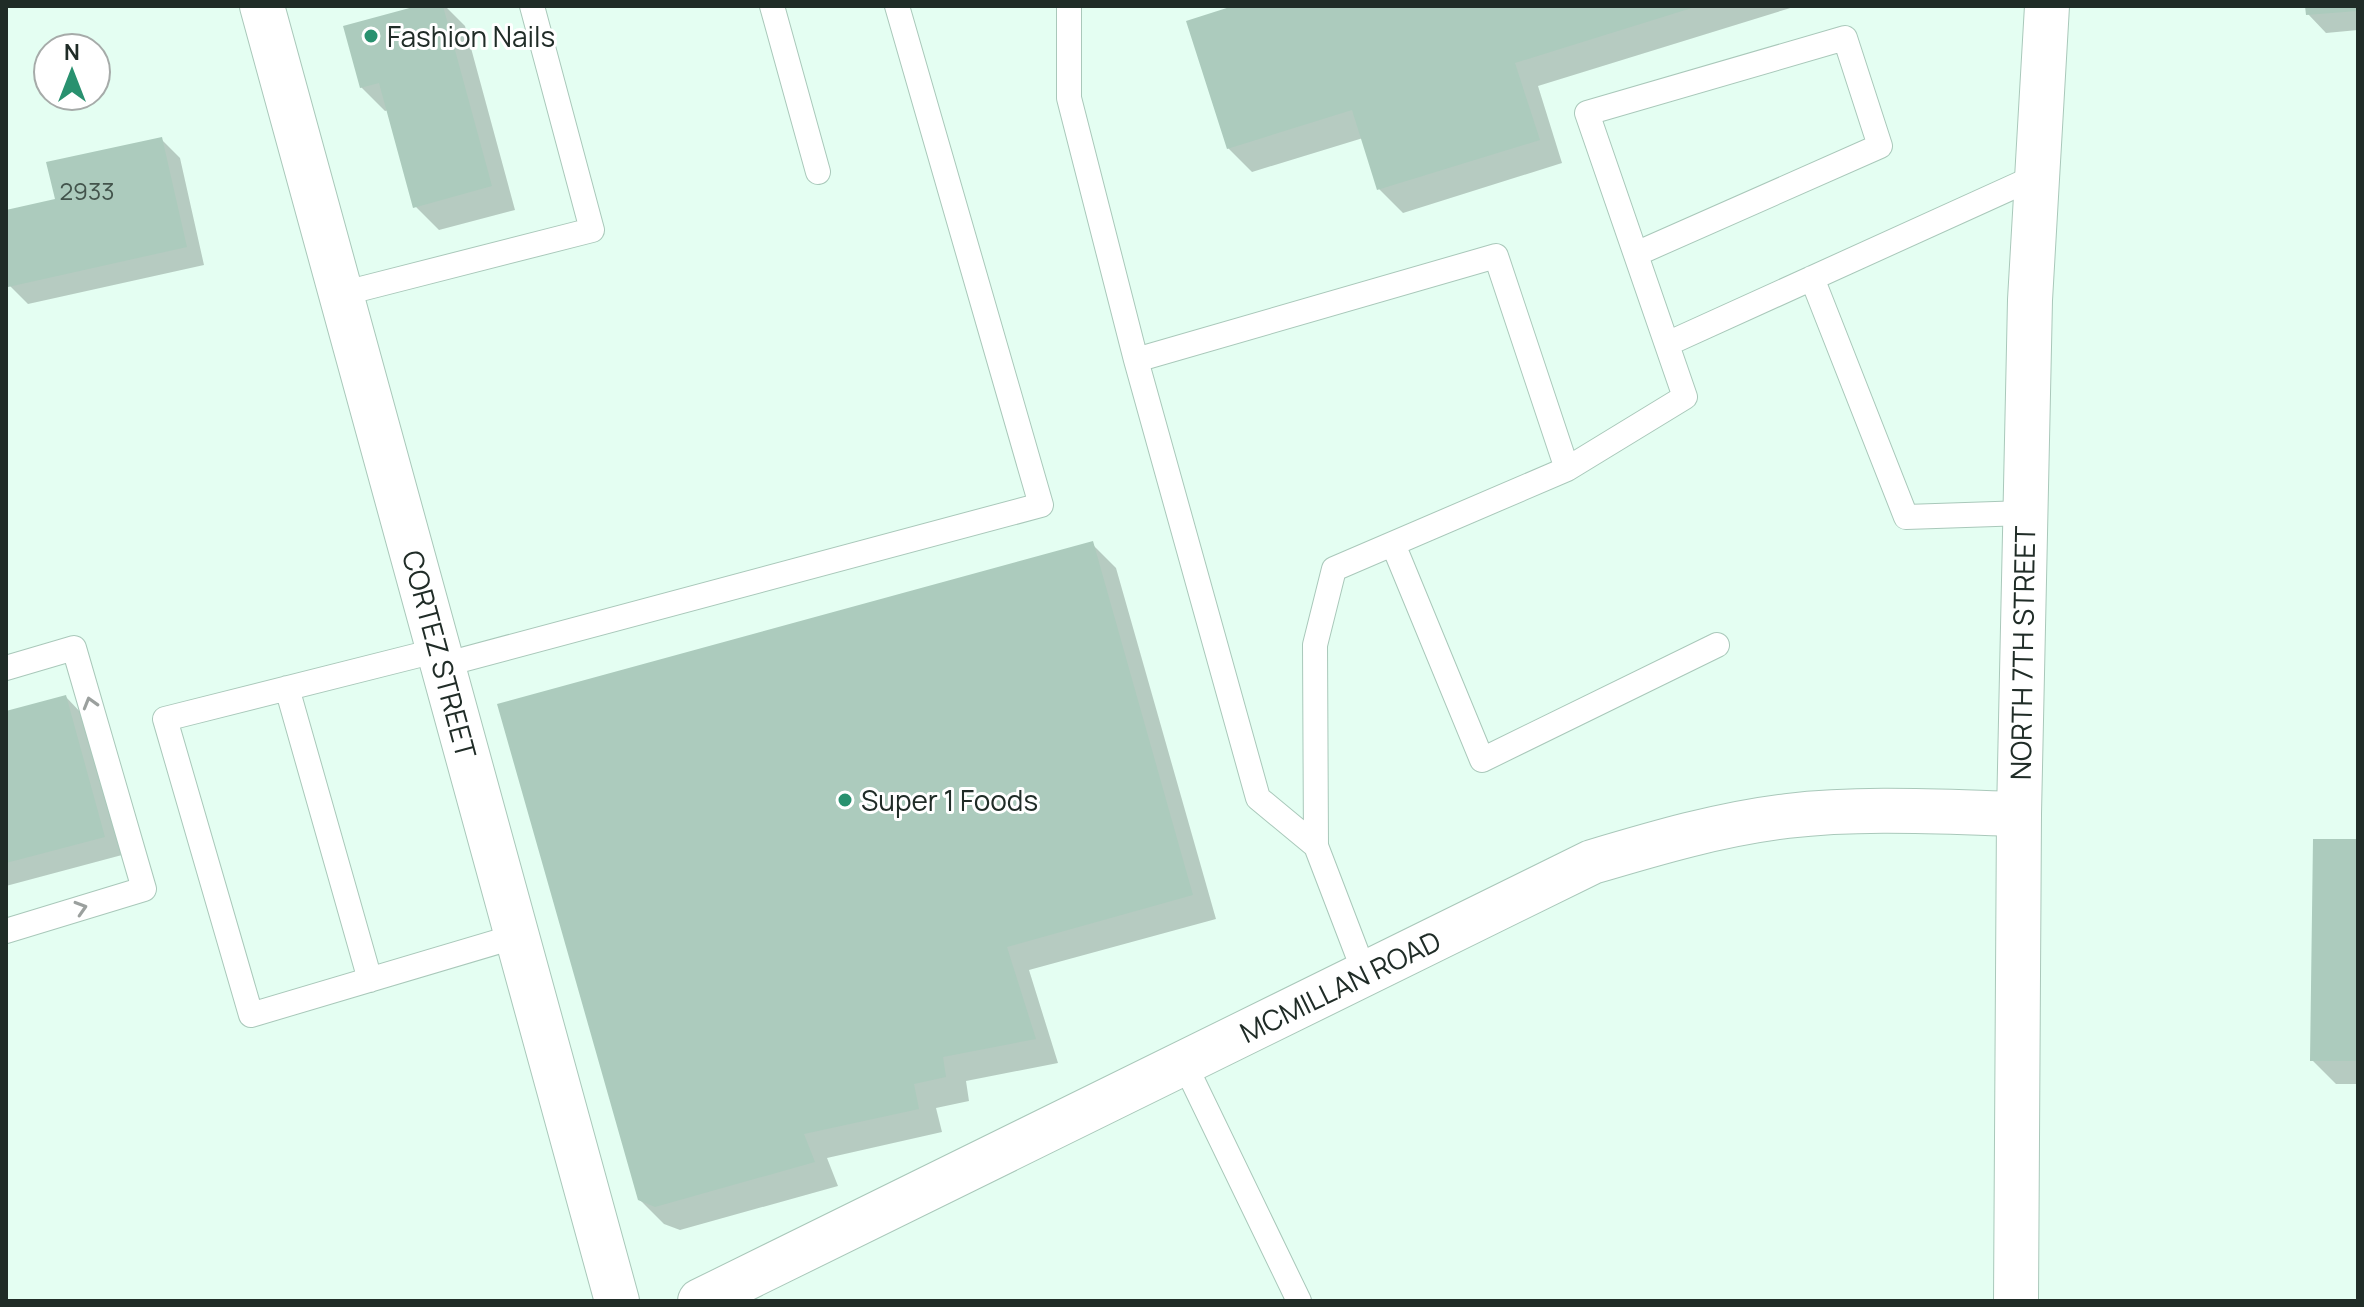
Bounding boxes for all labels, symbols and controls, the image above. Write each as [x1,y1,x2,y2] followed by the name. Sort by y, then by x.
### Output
[387,17,555,55] place label: Fashion Nails
[362,27,380,45] marker: Fashion Nails
[32,32,112,112] north arrow
[64,37,80,67] text: N
[59,174,115,207] house number: 2933
[2001,525,2043,780] street label: NORTH 7TH STREET
[394,546,486,762] street label: CORTEZ STREET
[83,696,99,710] one-way arrow
[861,781,1038,819] place label: Super 1 Foods
[836,791,854,809] marker: Super 1 Foods
[73,901,87,917] one-way arrow
[1233,921,1447,1051] street label: MCMILLAN ROAD

